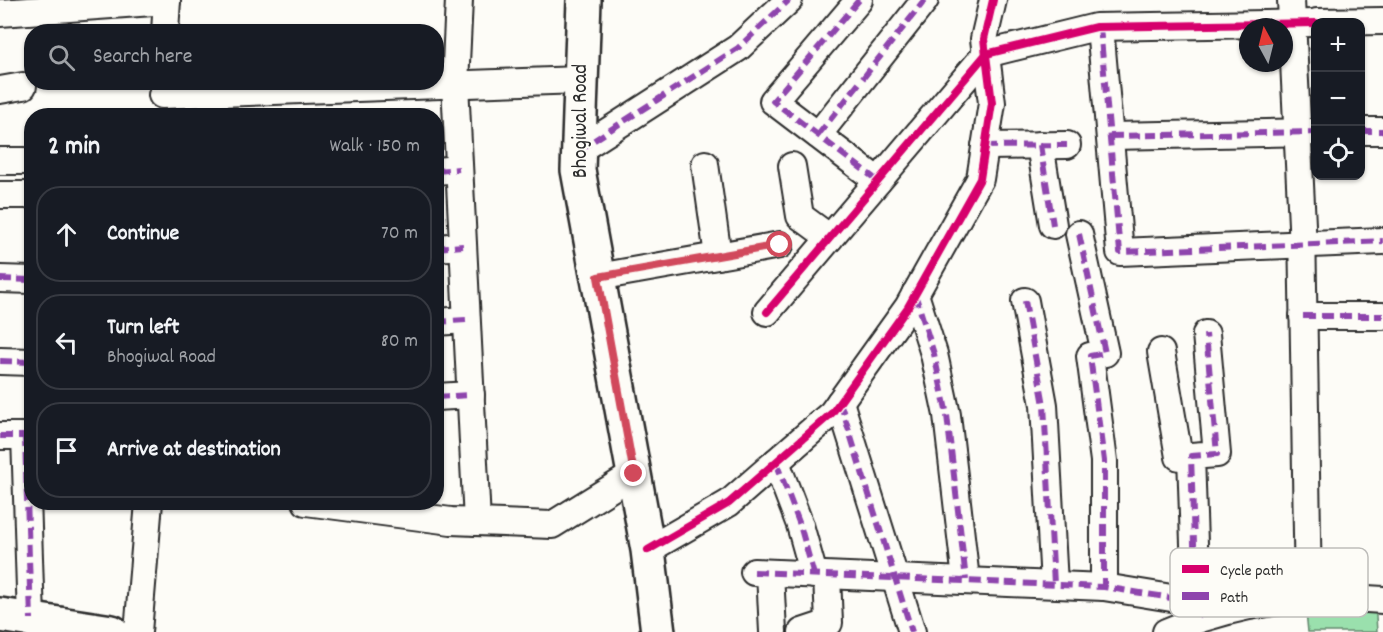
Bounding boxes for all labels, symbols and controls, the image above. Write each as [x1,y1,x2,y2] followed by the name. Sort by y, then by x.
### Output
[1239,18,1293,72] north arrow
[1311,18,1365,180] map controls
[1311,18,1365,72] button: +
[24,24,444,90] search box
[45,41,78,74] icon: search
[93,42,192,73] text: Search here
[567,64,597,178] street label: Bhogiwal Road
[1311,72,1365,126] button: −
[1311,126,1365,180] button: locate
[48,129,100,166] text: 2 min
[330,133,420,161] text: Walk · 150 m
[50,218,83,251] icon: ahead
[107,219,179,250] text: Continue
[381,220,418,248] text: 70 m
[766,231,792,257] route start
[107,313,179,344] text: Turn left
[50,326,83,359] icon: left
[381,328,418,356] text: 80 m
[107,344,216,372] text: Bhogiwal Road
[50,434,83,467] icon: arrive
[107,435,281,466] text: Arrive at destination
[620,460,646,486] route end
[1170,548,1368,617] legend
[1220,560,1283,583] text: Cycle path
[1220,587,1248,610] text: Path

